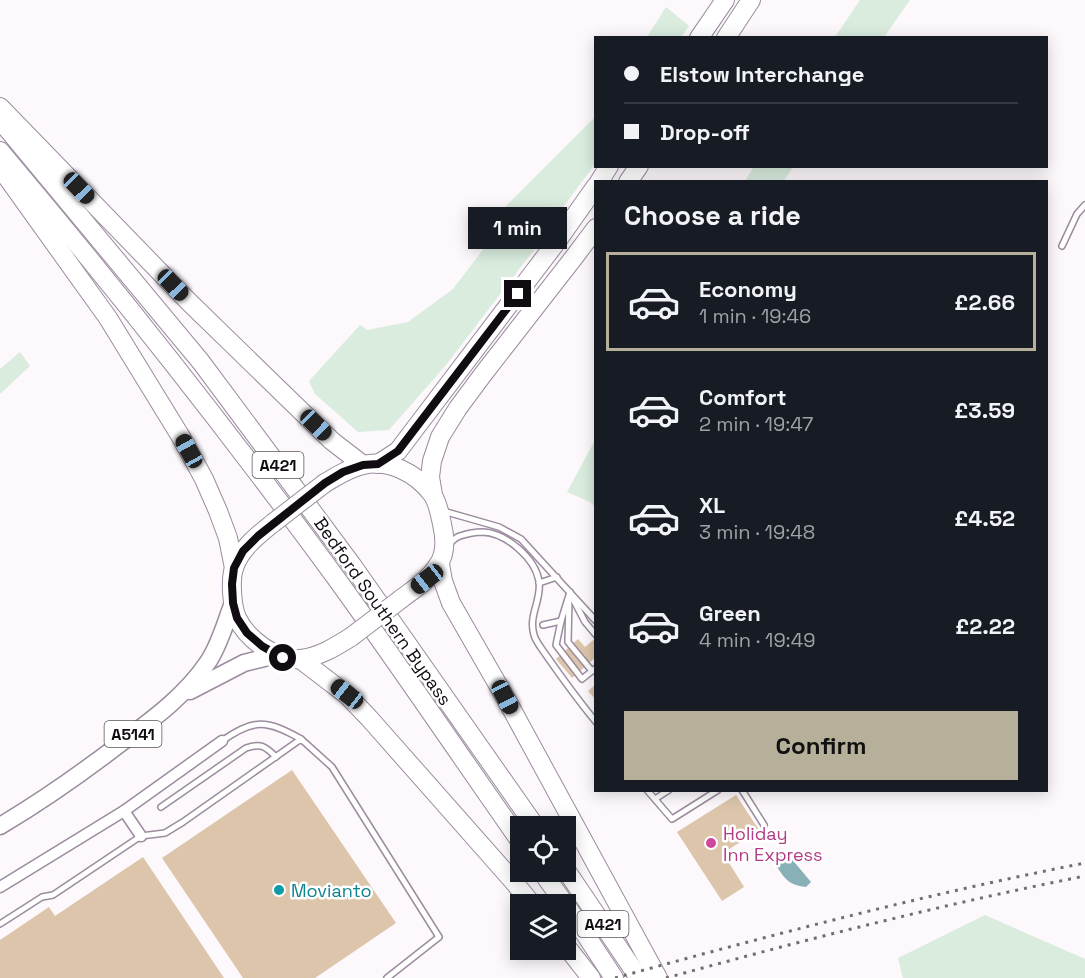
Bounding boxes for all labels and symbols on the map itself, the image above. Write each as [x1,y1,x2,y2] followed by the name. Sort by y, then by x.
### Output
[60,169,98,207] car
[468,207,568,249] callout: 1 min
[154,266,192,304] car
[504,280,531,307] route end
[297,406,335,444] car
[172,431,206,471] car
[252,452,304,478] road number: A421
[309,512,457,710] street label: Bedford Southern Bypass
[407,561,447,597] car
[269,644,296,671] route start
[327,676,367,712] car
[489,677,521,717] car
[104,721,162,747] road number: A5141
[723,822,823,866] place label: Holiday Inn Express
[704,836,718,850] marker: Holiday Inn Express
[291,879,372,902] place label: Movianto
[272,883,286,897] marker: Movianto
[578,911,628,937] road number: A421

